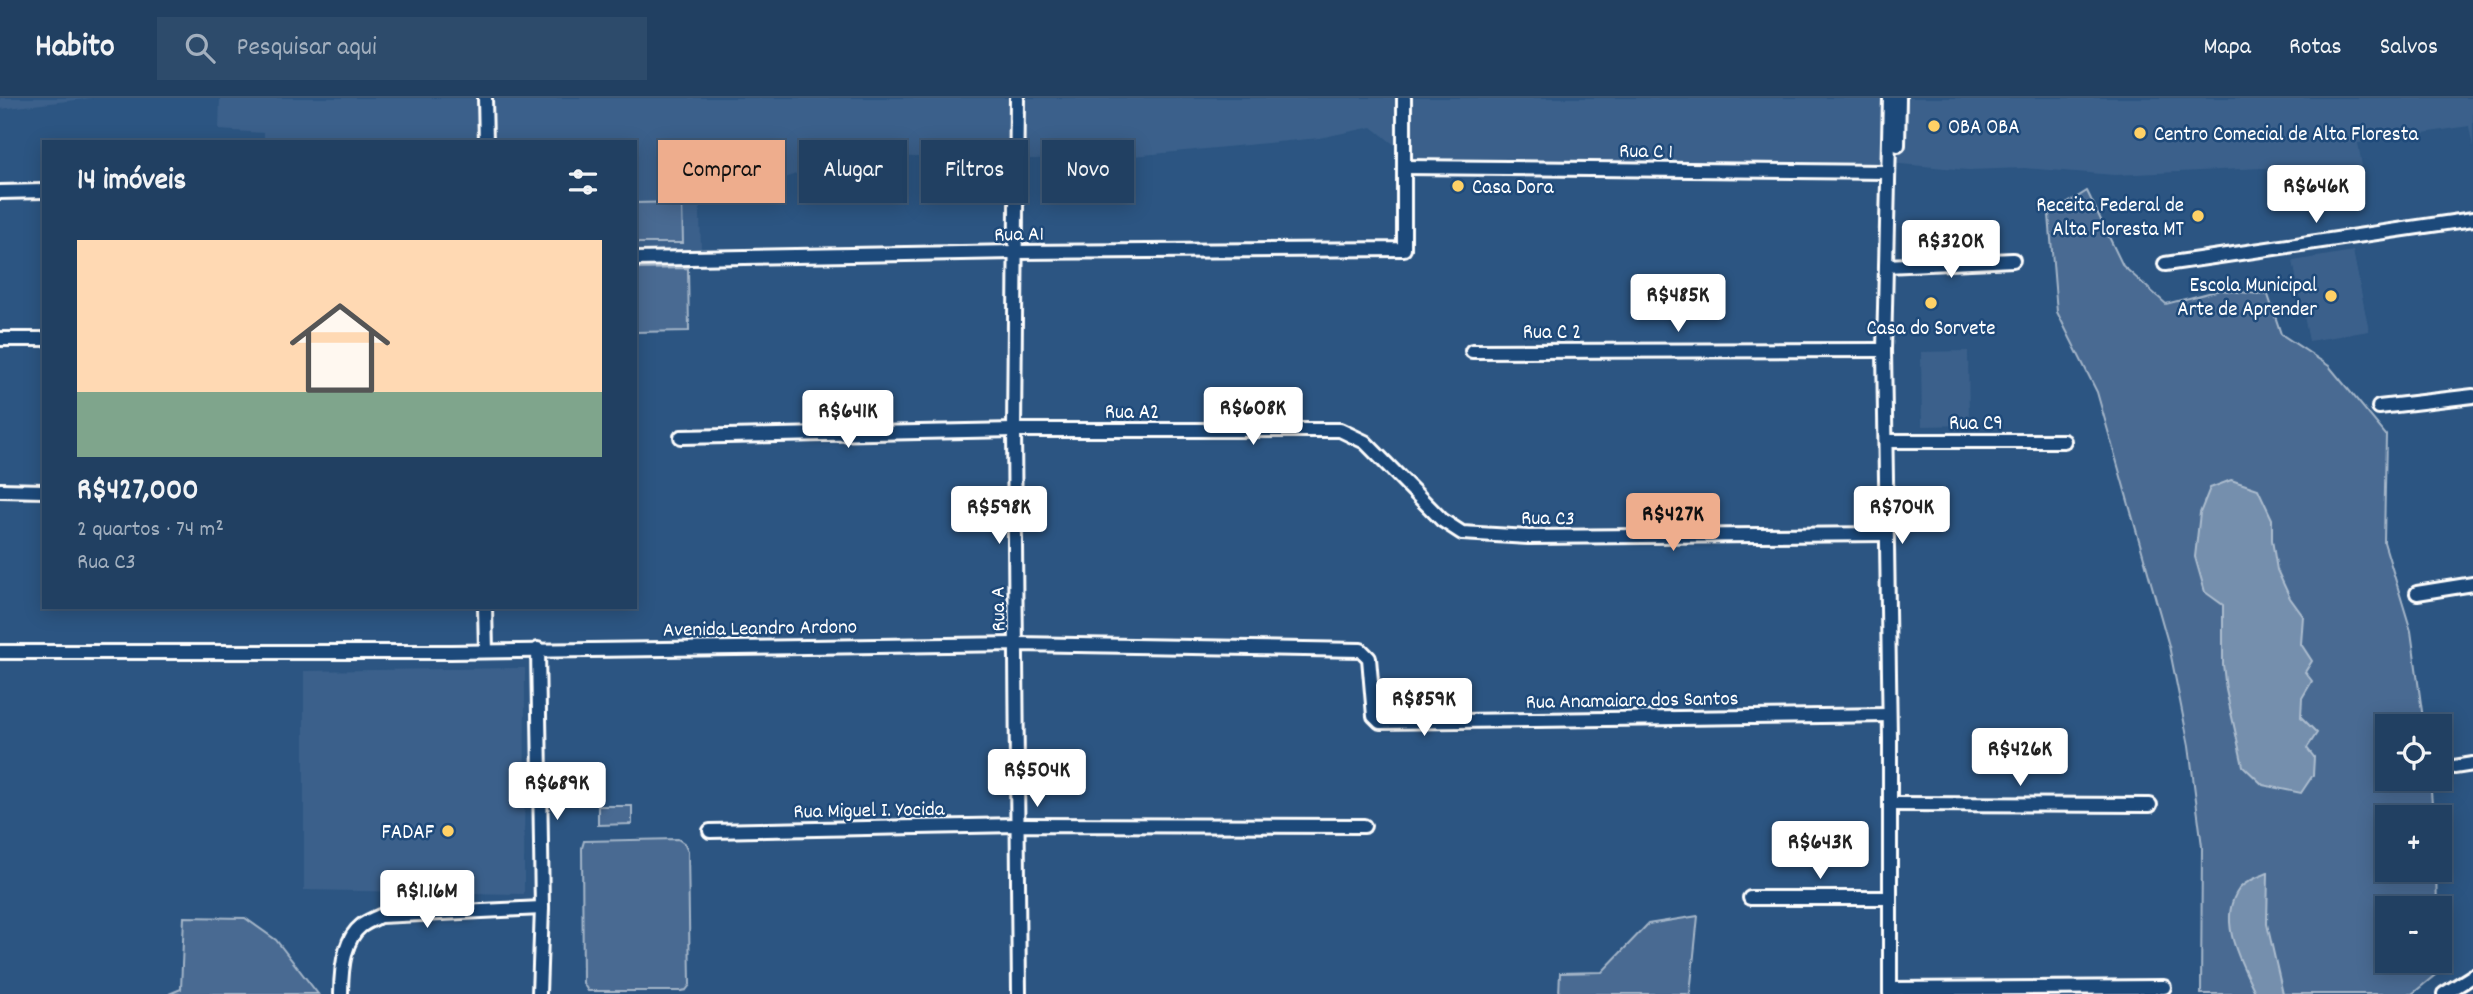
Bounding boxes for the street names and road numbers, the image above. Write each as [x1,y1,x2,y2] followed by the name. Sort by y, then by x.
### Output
[1619,138,1673,168] street label: Rua C 1
[994,221,1044,251] street label: Rua A1
[1523,319,1581,349] street label: Rua C 2
[1105,399,1159,429] street label: Rua A2
[1949,410,2003,440] street label: Rua C9
[1521,505,1575,535] street label: Rua C3
[985,586,1015,632] street label: Rua A
[663,613,857,647] street label: Avenida Leandro Ardono
[1525,685,1739,719] street label: Rua Anamaiara dos Santos
[793,796,946,828] street label: Rua Miguel I. Yocida

